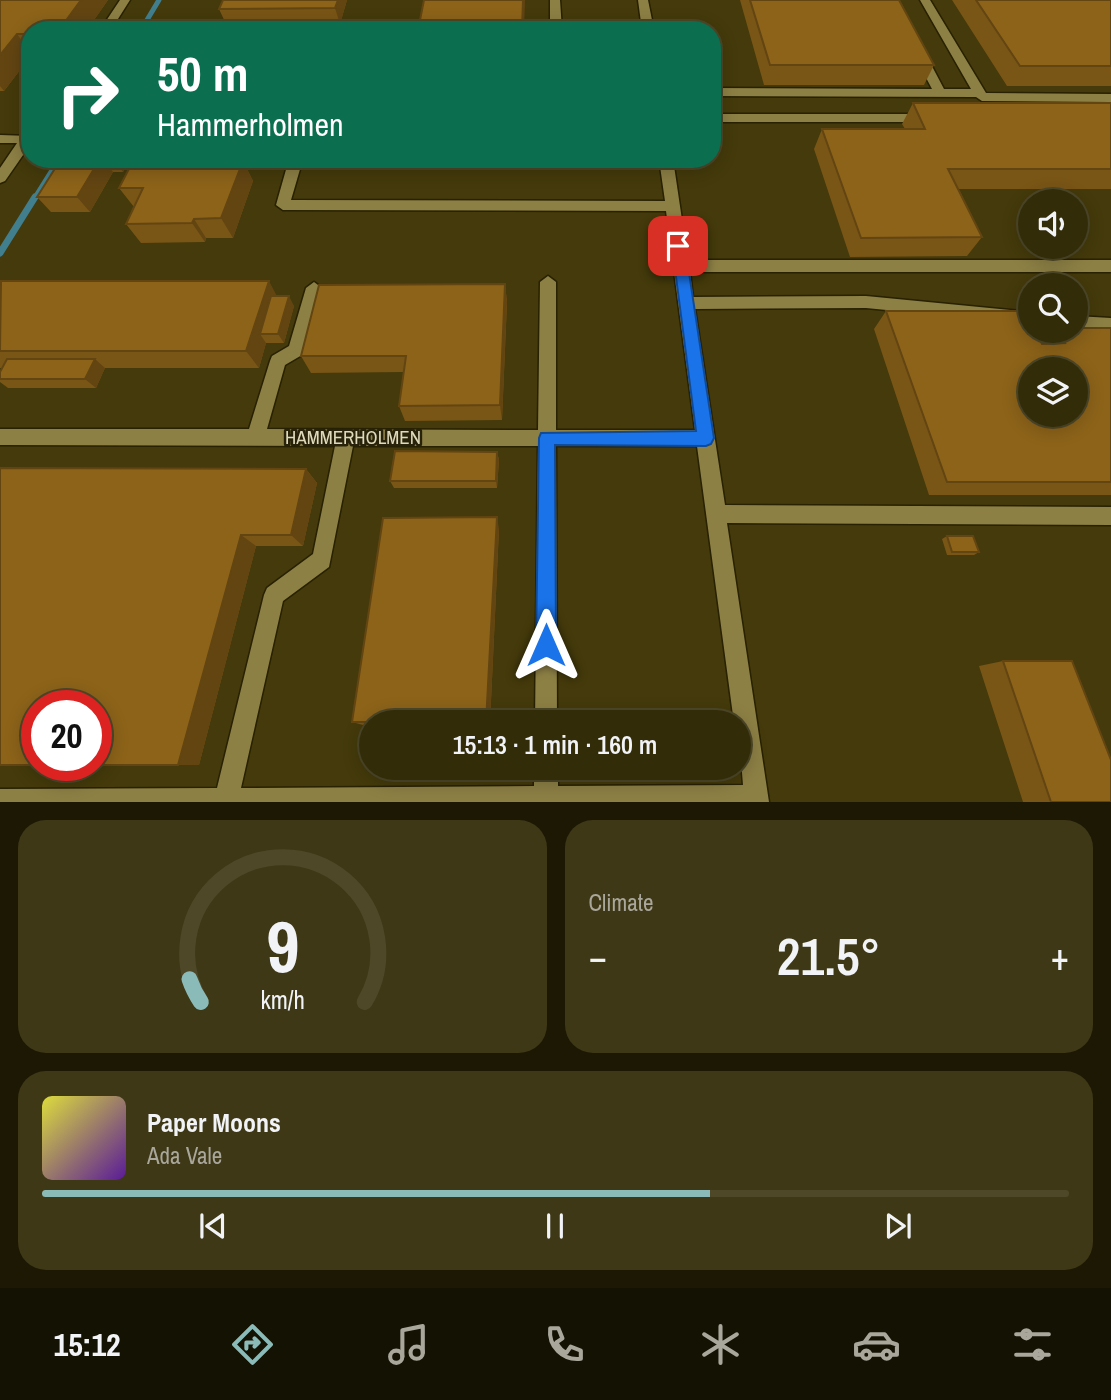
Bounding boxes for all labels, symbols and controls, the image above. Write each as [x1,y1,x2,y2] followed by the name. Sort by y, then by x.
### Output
[157,40,249,106] text: 50 m
[42,49,133,140] icon: right
[157,103,344,146] text: Hammerholmen
[1018,189,1088,427] map controls
[1018,189,1088,259] button: sound
[648,216,708,276] pin
[659,227,697,265] icon: arrive
[1018,273,1088,343] button: search
[1018,357,1088,427] button: layers
[285,424,421,450] street label: HAMMERHOLMEN
[509,608,583,682] position arrow
[21,690,112,781] speed limit sign: 20
[453,727,657,762] text: 15:13 · 1 min · 160 m
[589,887,653,918] text: Climate
[266,898,299,996] text: 9
[777,921,881,991] text: 21.5°
[589,931,607,982] text: −
[1051,931,1069,982] text: +
[260,983,304,1017] text: km/h
[147,1105,281,1140] text: Paper Moons
[147,1140,222,1171] text: Ada Vale
[194,1207,232,1245] icon: previous
[536,1207,574,1245] icon: pause
[879,1207,917,1245] icon: next
[228,1320,277,1369] icon: directions
[384,1320,433,1369] icon: music
[540,1320,589,1369] icon: phone
[696,1320,745,1369] icon: climate
[852,1320,901,1369] icon: car
[1008,1320,1057,1369] icon: filters
[54,1323,121,1366] text: 15:12

